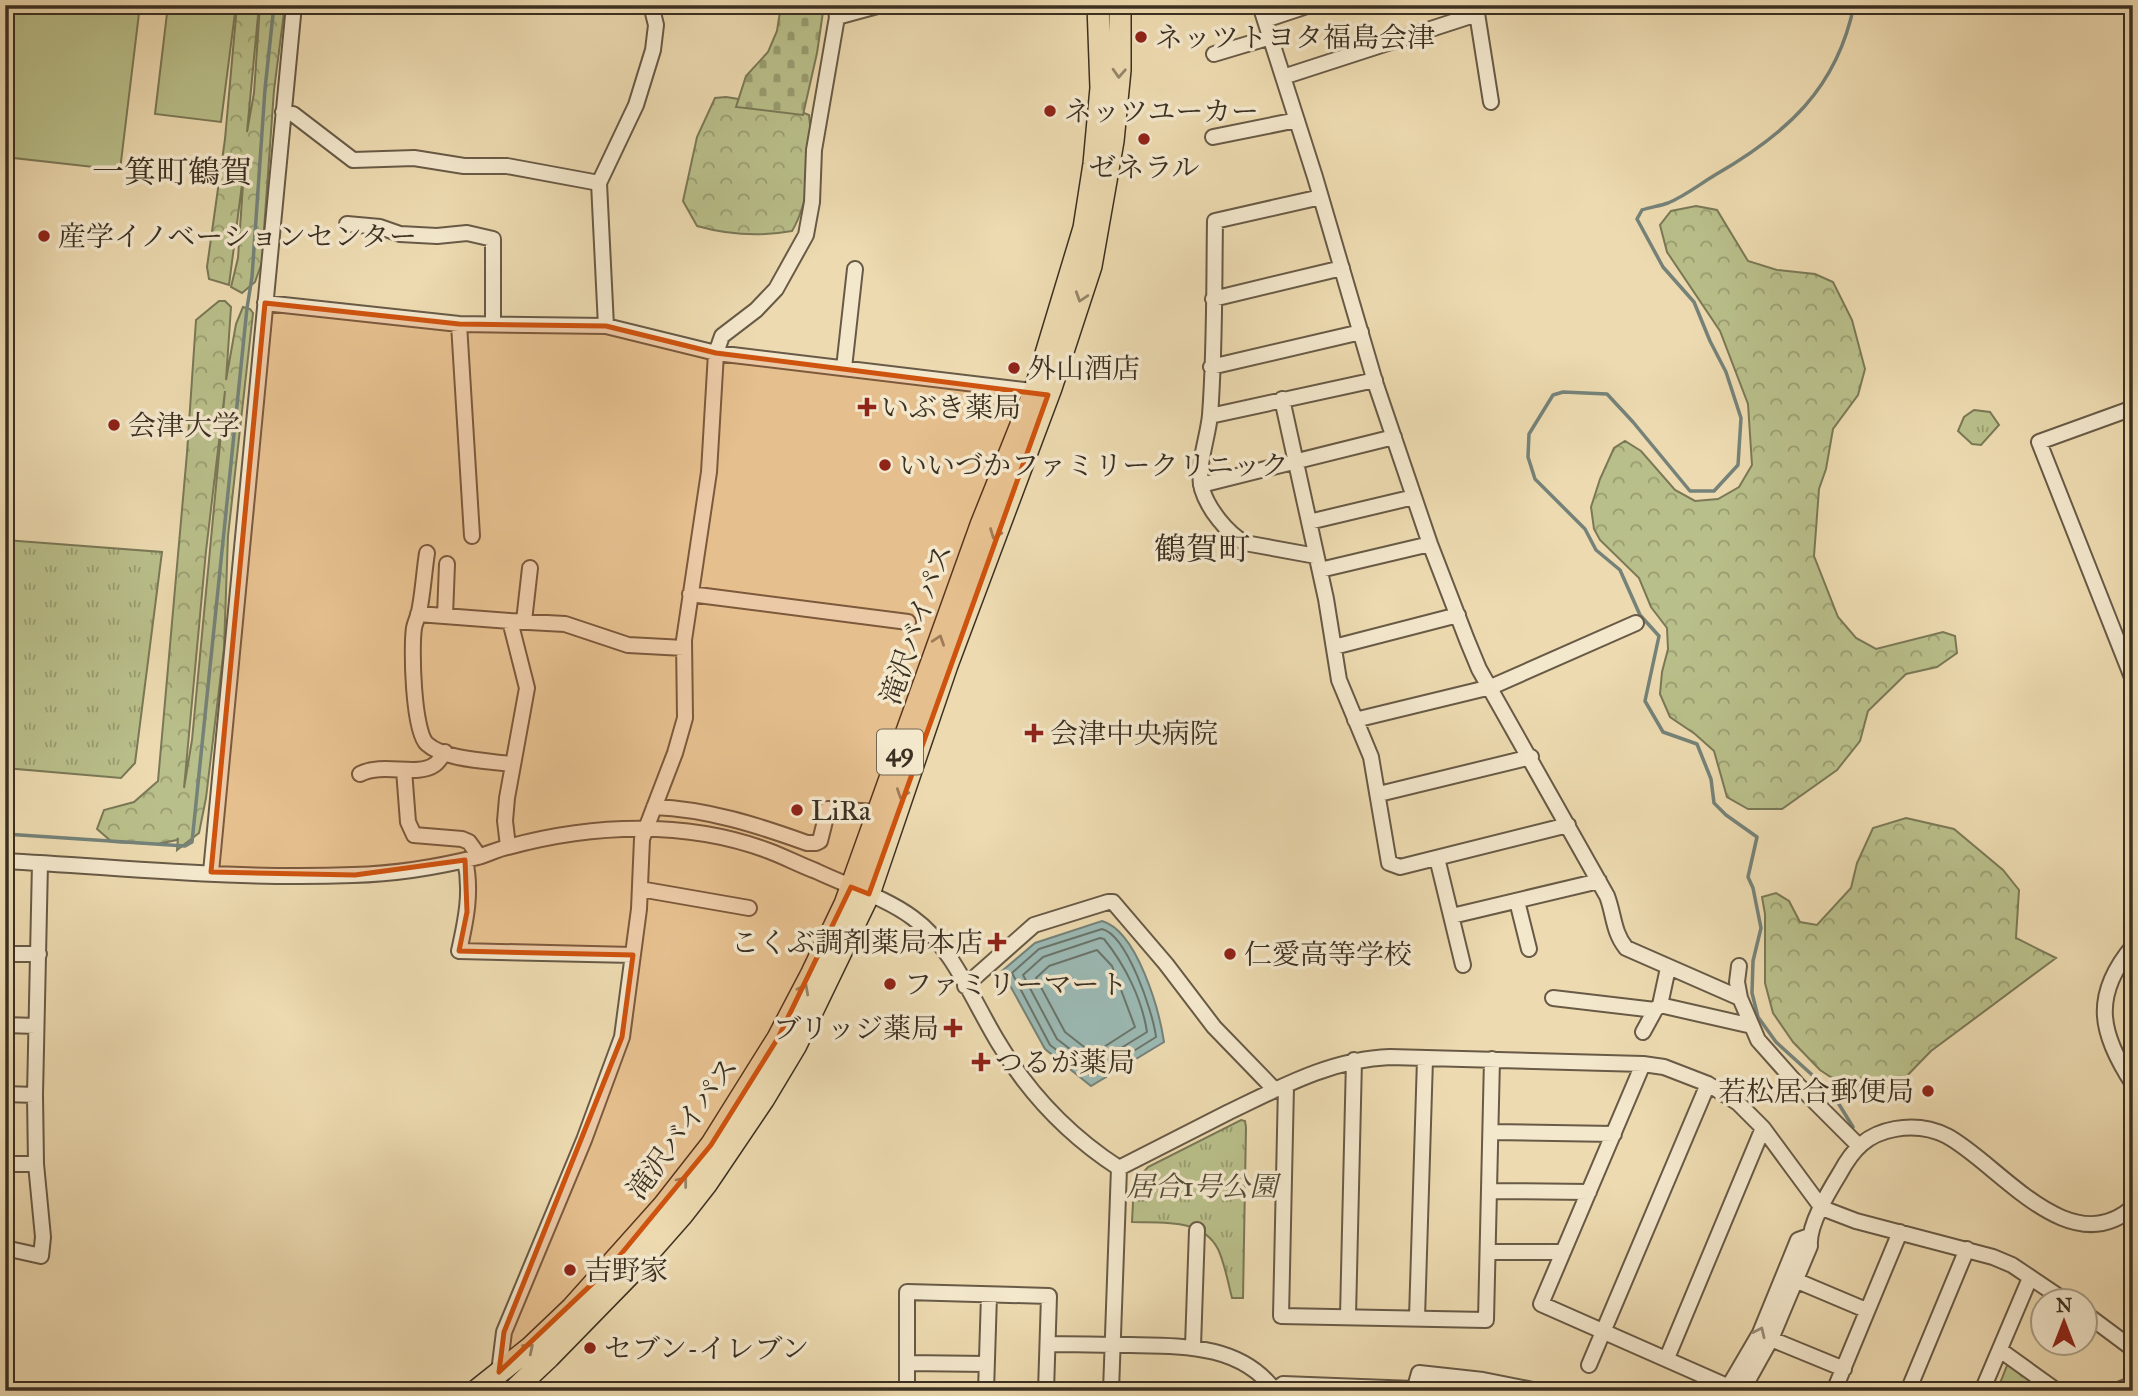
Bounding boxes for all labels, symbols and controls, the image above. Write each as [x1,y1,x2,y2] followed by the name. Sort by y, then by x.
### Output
[1155,20,1435,55] place label: ネッツトヨタ福島会津
[1133,29,1149,45] marker: ネッツトヨタ福島会津
[1112,68,1127,79] one-way arrow
[1064,94,1259,129] place label: ネッツユーカー
[1042,103,1058,119] marker: ネッツユーカー
[1136,131,1152,147] marker: ゼネラル
[1088,150,1200,185] place label: ゼネラル
[92,153,252,192] district label: 一箕町鶴賀
[58,219,417,254] place label: 産学イノベーションセンター
[36,228,52,244] marker: 産学イノベーションセンター
[1075,290,1089,303] one-way arrow
[1028,351,1140,386] place label: 外山酒店
[1006,360,1022,376] marker: 外山酒店
[881,390,1021,425] place label: いぶき薬局
[859,399,875,415] marker: いぶき薬局
[128,408,240,443] place label: 会津大学
[106,417,122,433] marker: 会津大学
[899,448,1289,483] place label: いいづかファミリークリニック
[877,457,893,473] marker: いいづかファミリークリニック
[989,527,1003,539] one-way arrow
[1154,530,1250,569] district label: 鶴賀町
[873,539,960,709] street label: 滝沢バイパス
[931,634,945,646] one-way arrow
[1050,716,1218,751] place label: 会津中央病院
[1024,723,1044,743] marker: 会津中央病院
[877,730,923,774] road number: 49
[896,788,910,800] one-way arrow
[811,793,871,828] place label: LiRa
[789,802,805,818] marker: LiRa
[731,925,983,960] place label: こくぶ調剤薬局本店
[989,934,1005,950] marker: こくぶ調剤薬局本店
[1244,937,1412,972] place label: 仁愛高等学校
[1222,946,1238,962] marker: 仁愛高等学校
[904,967,1127,1002] place label: ファミリーマート
[882,976,898,992] marker: ファミリーマート
[796,983,810,996] one-way arrow
[773,1011,939,1046] place label: ブリッジ薬局
[945,1020,961,1036] marker: ブリッジ薬局
[995,1045,1135,1080] place label: つるが薬局
[619,1050,746,1206] street label: 滝沢バイパス
[973,1054,989,1070] marker: つるが薬局
[1718,1074,1914,1109] place label: 若松居合郵便局
[1920,1083,1936,1099] marker: 若松居合郵便局
[1126,1169,1282,1204] park label: 居合1号公園
[675,1176,688,1189] one-way arrow
[584,1253,668,1288] place label: 吉野家
[562,1262,578,1278] marker: 吉野家
[2030,1288,2100,1358] north arrow
[2056,1294,2072,1317] text: N
[1751,1327,1765,1339] one-way arrow
[604,1331,809,1366] place label: セブン-イレブン
[582,1340,598,1356] marker: セブン-イレブン
[521,1344,534,1356] one-way arrow

